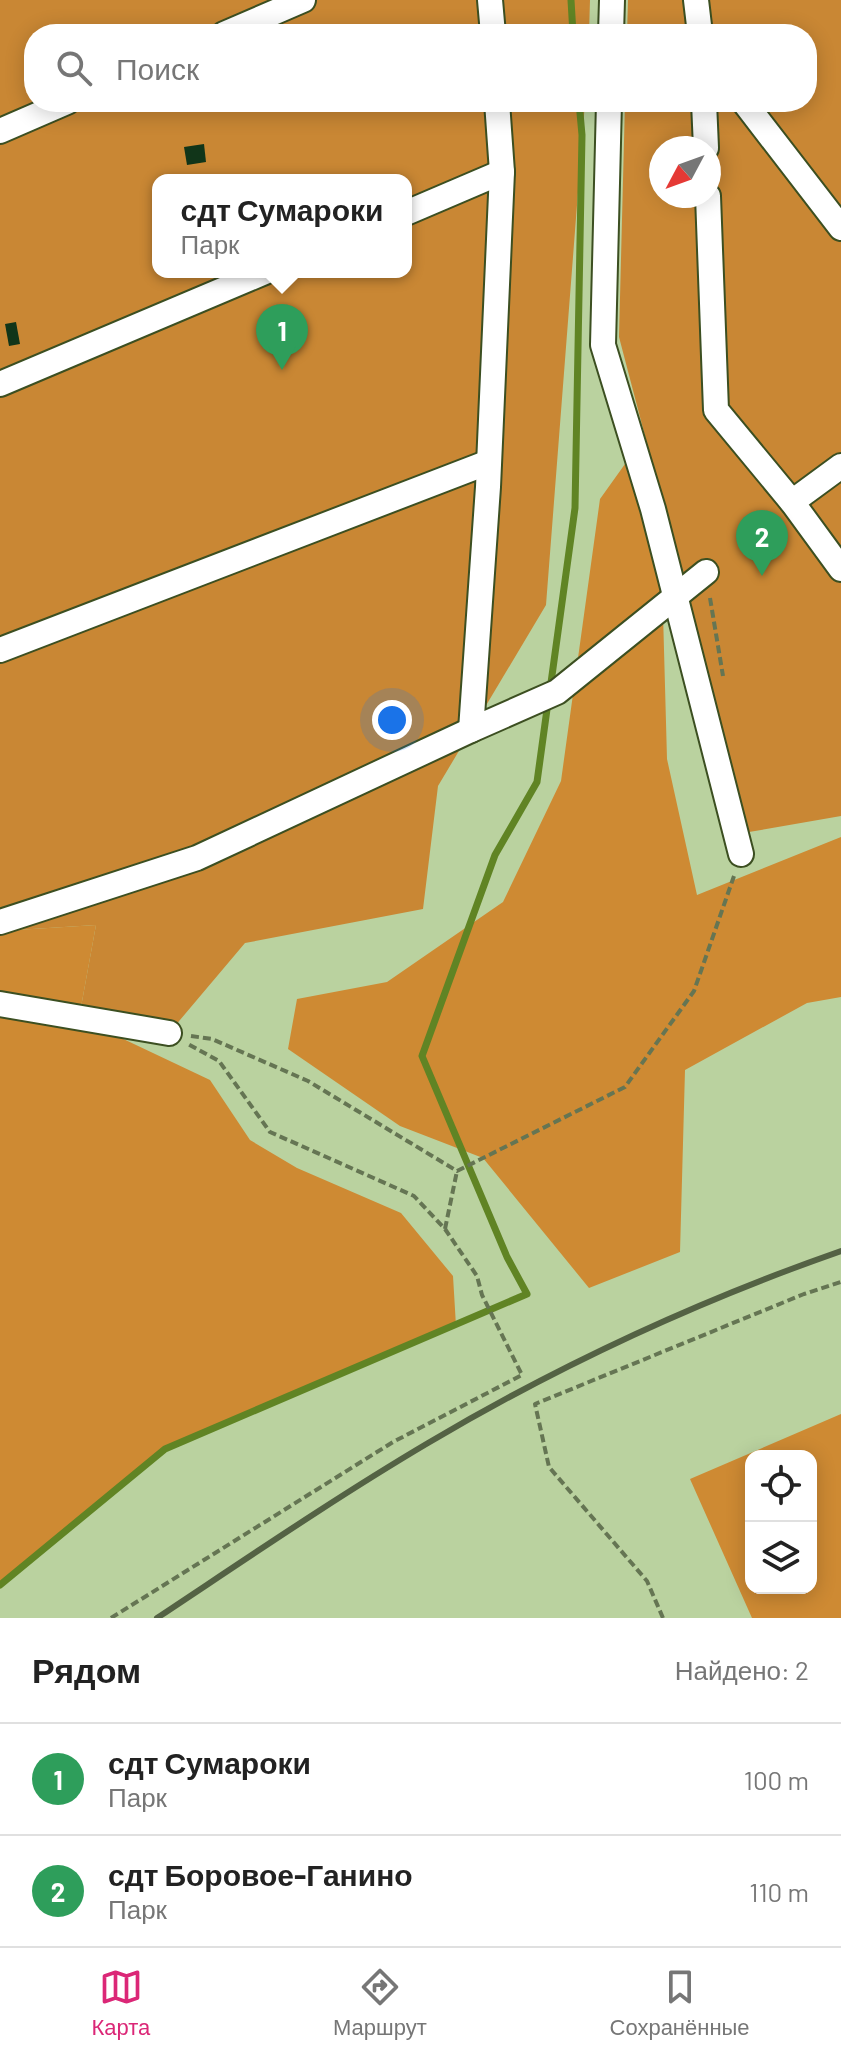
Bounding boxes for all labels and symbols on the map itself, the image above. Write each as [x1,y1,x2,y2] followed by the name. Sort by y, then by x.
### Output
[649,136,721,208] north arrow
[256,304,308,370] pin: 1
[736,510,788,576] pin: 2
[372,700,412,740] your location

